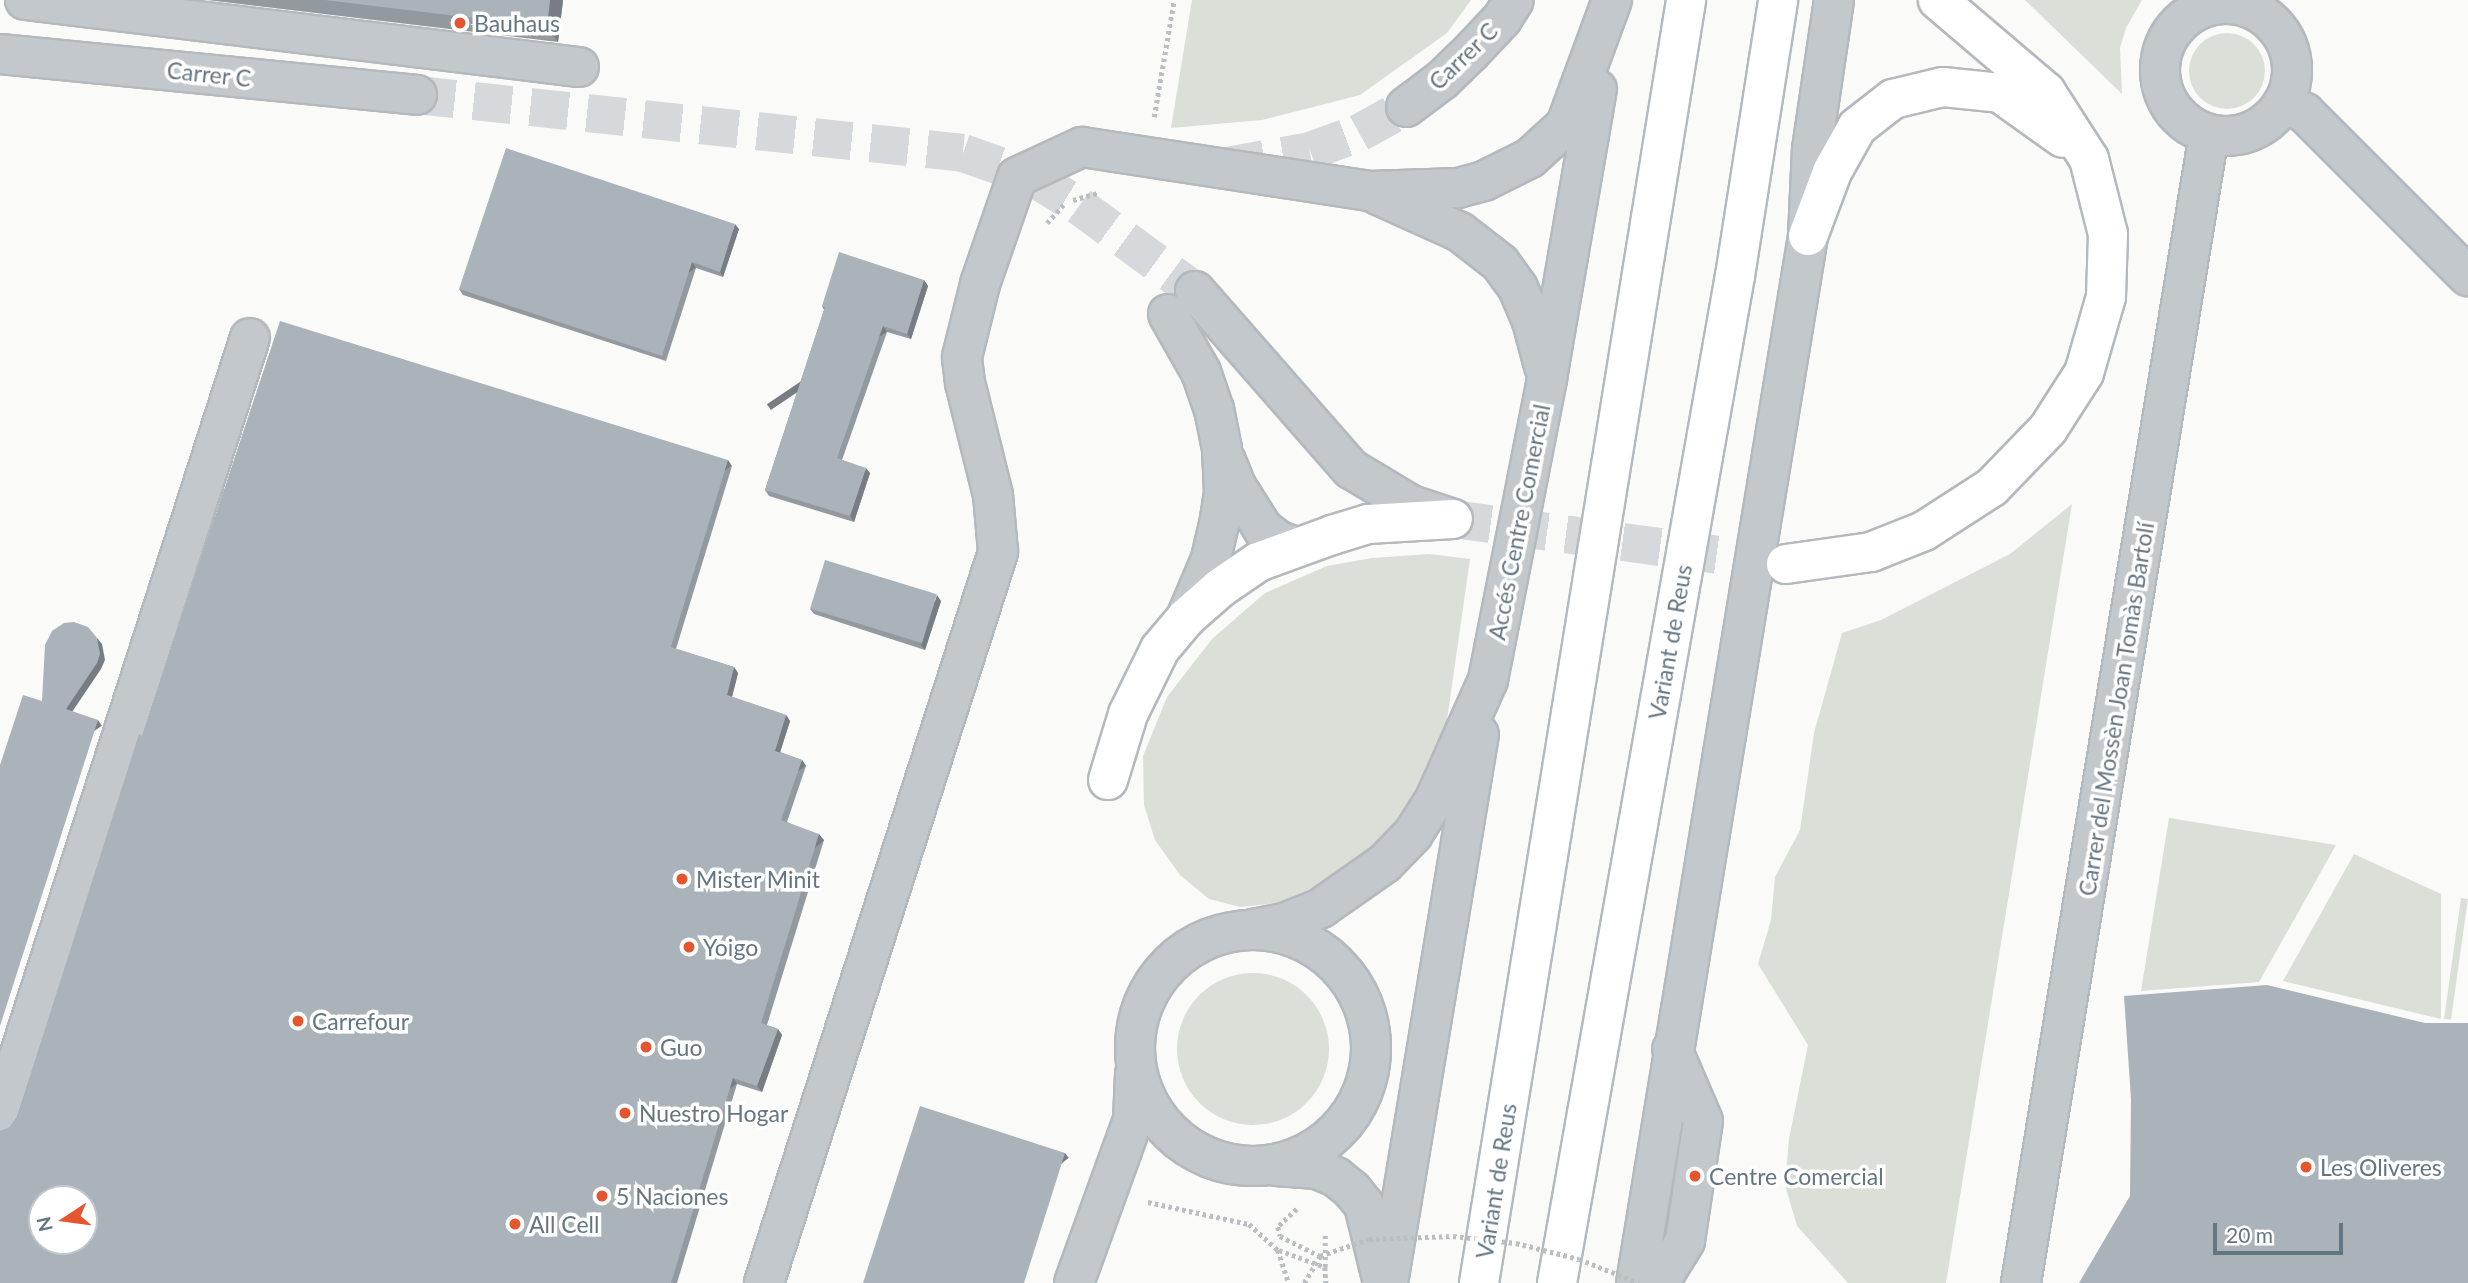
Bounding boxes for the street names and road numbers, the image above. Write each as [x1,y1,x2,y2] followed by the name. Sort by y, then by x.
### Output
[1423,17,1503,95] street label: Carrer C
[165,56,253,92] street label: Carrer C
[1483,402,1555,642] street label: Accés Centre Comercial
[2073,519,2159,899] street label: Carrer del Mossèn Joan Tomàs Bartolí
[1643,562,1697,722] street label: Variant de Reus
[1470,1101,1522,1261] street label: Variant de Reus

